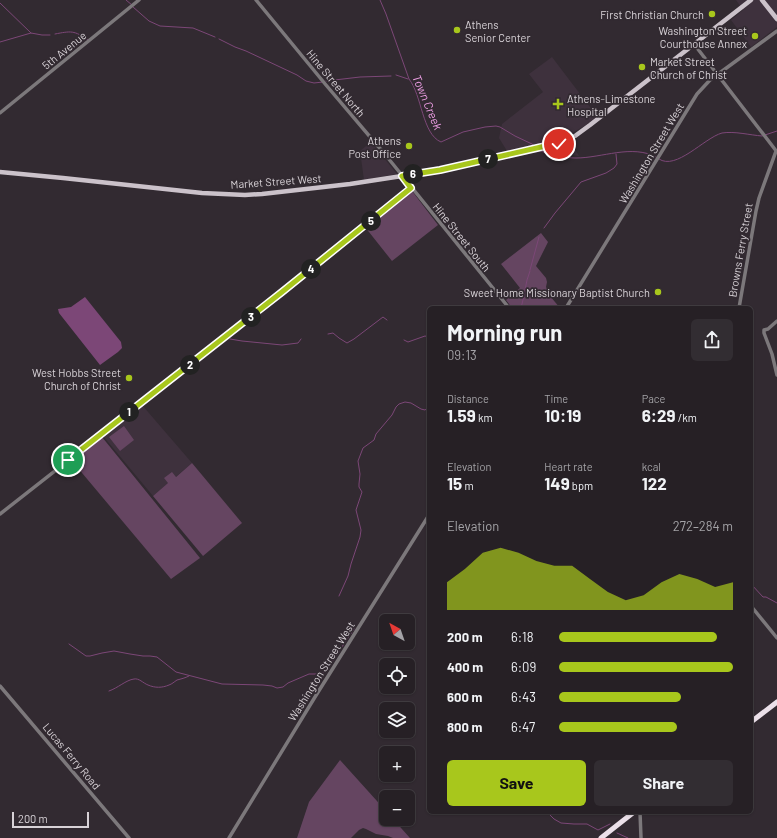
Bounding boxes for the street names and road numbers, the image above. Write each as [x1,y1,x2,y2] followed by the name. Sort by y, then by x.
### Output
[39,28,89,72] street label: 5th Avenue
[304,47,368,119] street label: Hine Street North
[616,100,686,206] street label: Washington Street West
[230,171,322,191] street label: Market Street West
[430,200,494,274] street label: Hine Street South
[725,202,755,298] street label: Browns Ferry Street
[285,619,357,723] street label: Washington Street West
[40,720,104,792] street label: Lucas Ferry Road

